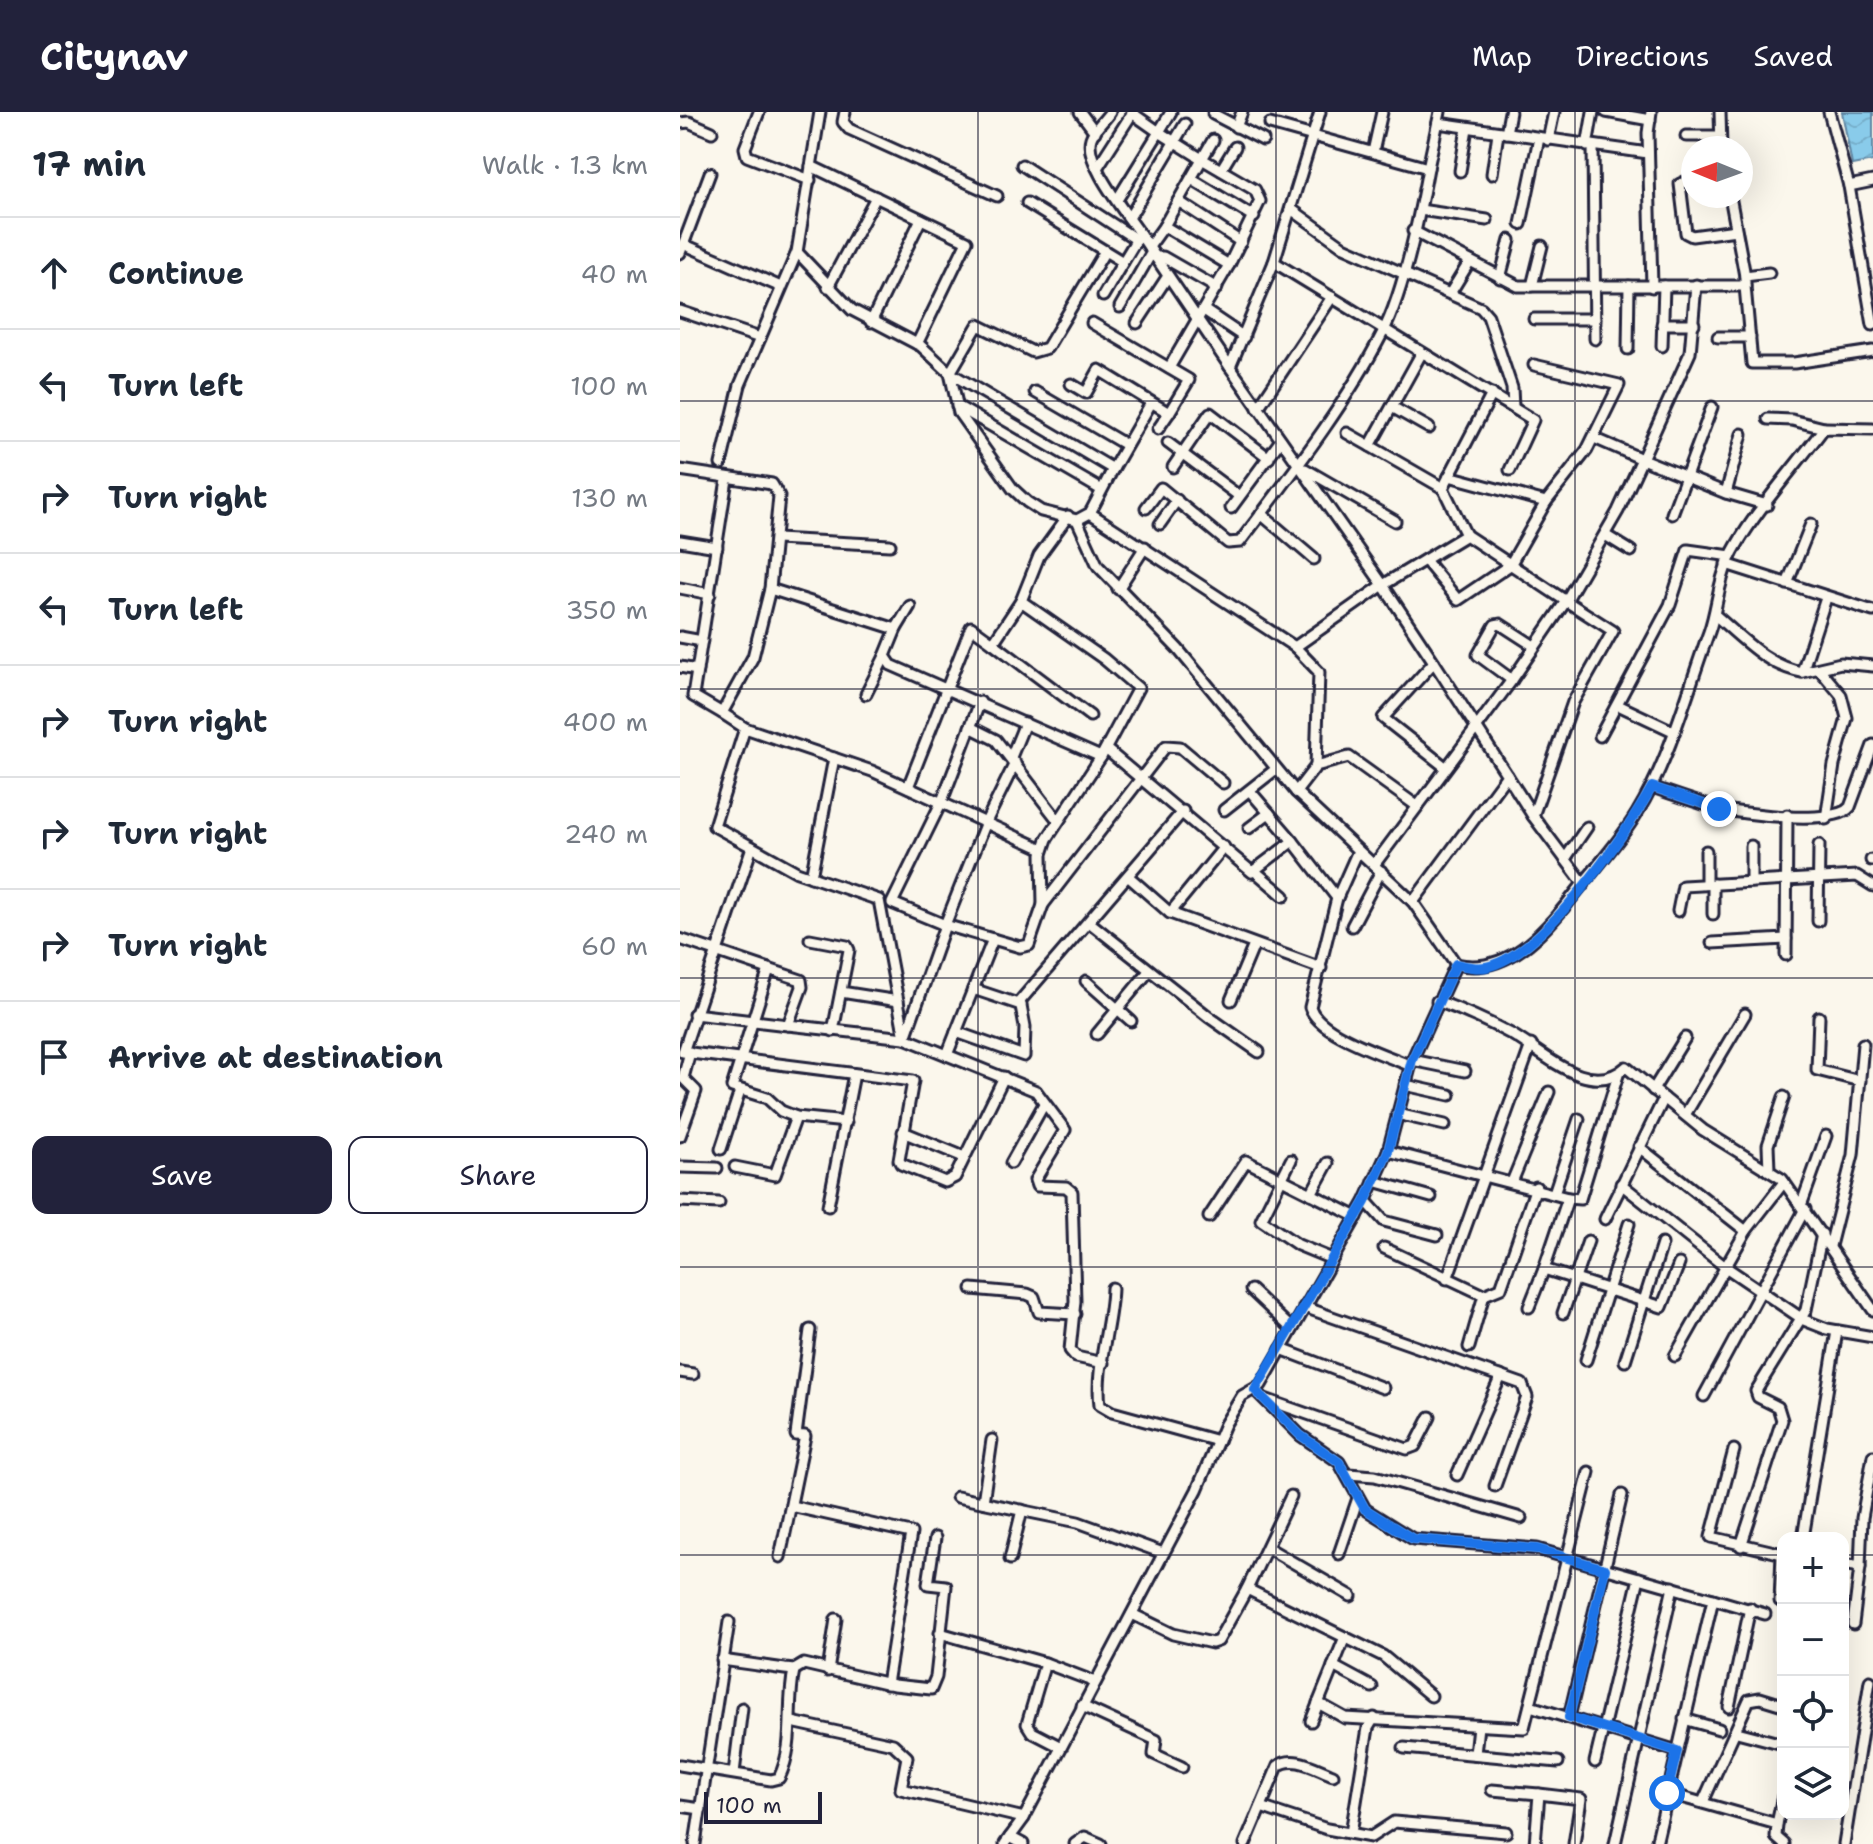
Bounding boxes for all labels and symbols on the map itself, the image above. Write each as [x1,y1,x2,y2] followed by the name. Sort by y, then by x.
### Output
[1681,136,1753,208] north arrow
[1701,791,1737,827] route end
[1649,1775,1685,1811] route start
[704,1788,822,1824] scale bar

